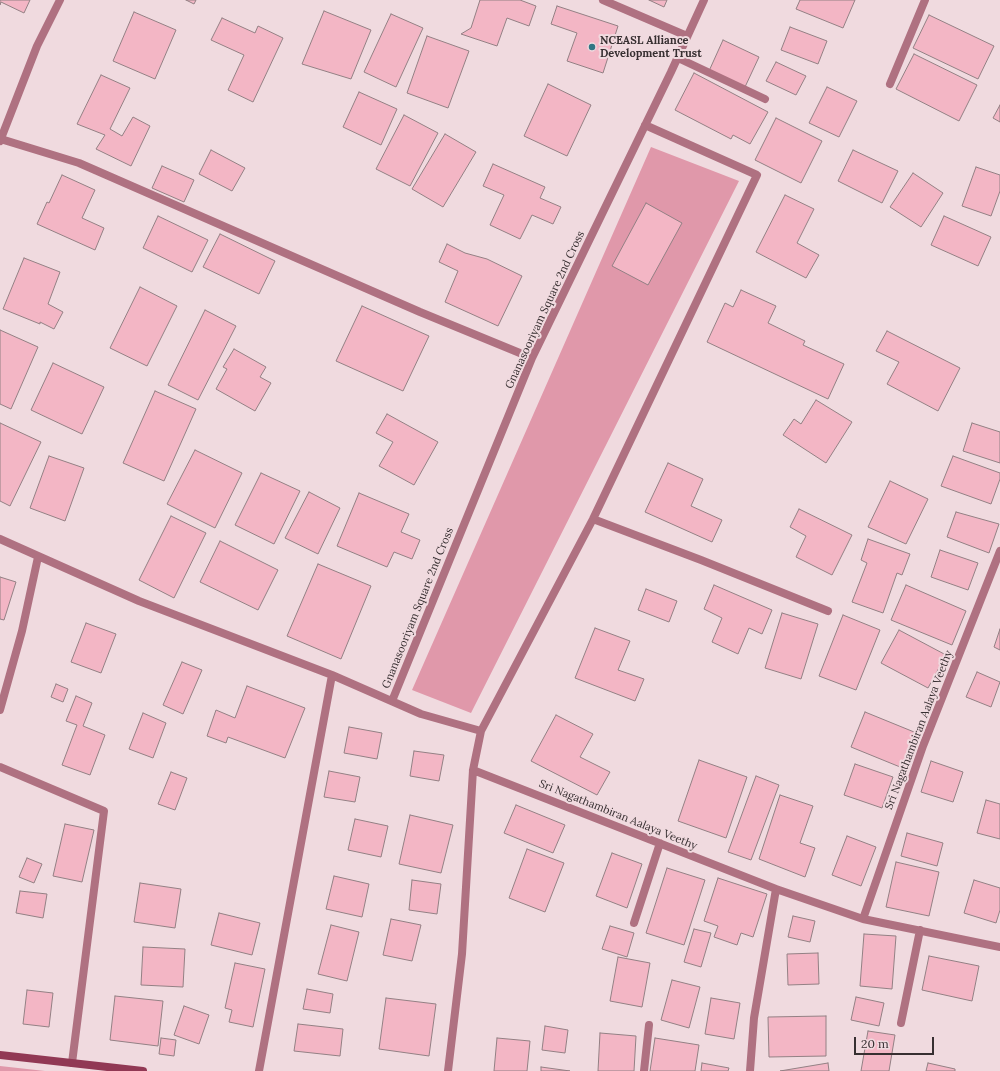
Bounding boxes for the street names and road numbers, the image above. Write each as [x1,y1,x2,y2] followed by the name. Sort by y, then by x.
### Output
[503,229,587,391] street label: Gnanasooriyam Square 2nd Cross
[380,526,456,690] street label: Gnanasooriyam Square 2nd Cross
[883,649,955,811] street label: Sri Nagathambiran Aalaya Veethy
[537,777,699,853] street label: Sri Nagathambiran Aalaya Veethy

